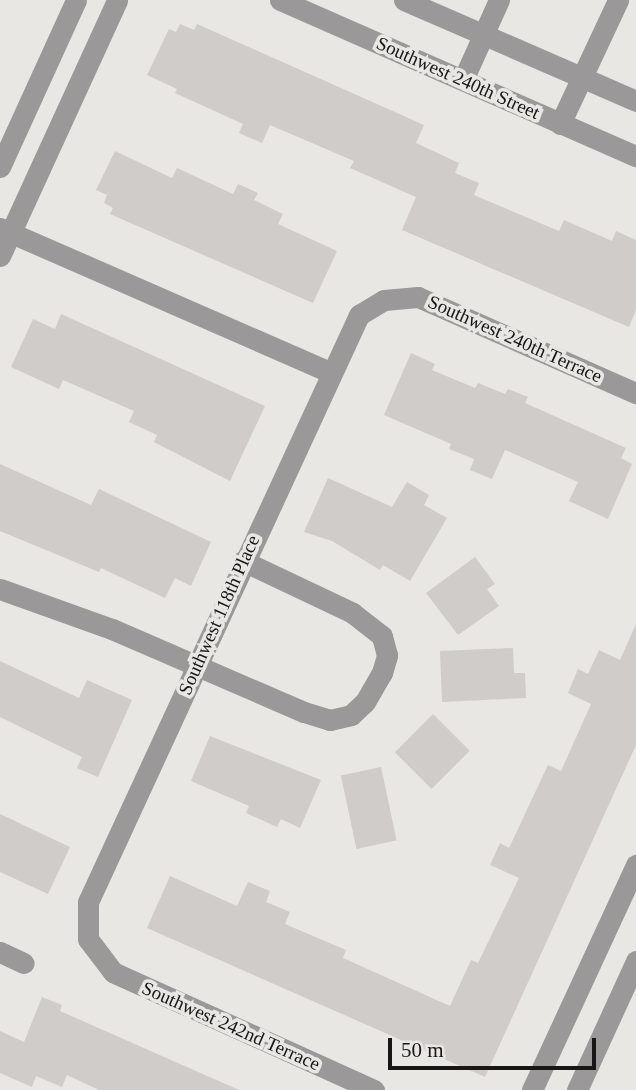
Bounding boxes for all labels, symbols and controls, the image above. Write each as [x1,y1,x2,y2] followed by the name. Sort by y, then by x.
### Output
[373,32,543,124] street label: Southwest 240th Street
[424,290,606,388] street label: Southwest 240th Terrace
[174,532,264,698] street label: Southwest 118th Place
[138,976,324,1076] street label: Southwest 242nd Terrace
[391,1024,599,1068] scale bar
[401,1038,444,1062] text: 50 m

